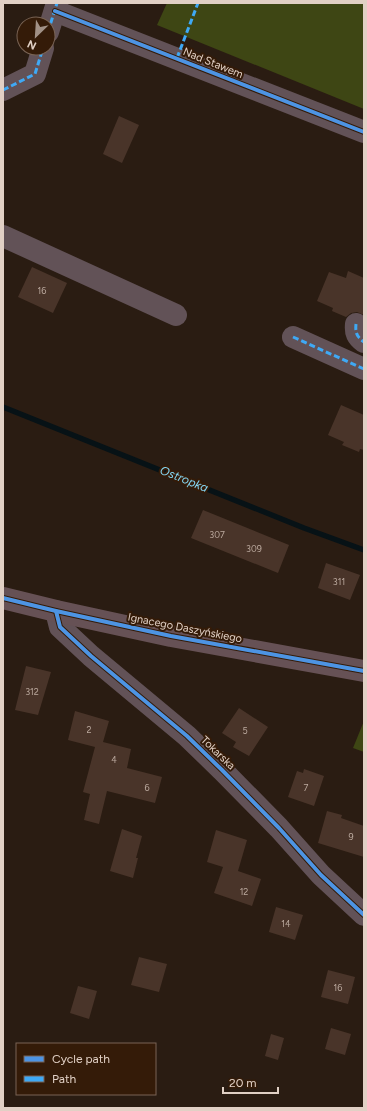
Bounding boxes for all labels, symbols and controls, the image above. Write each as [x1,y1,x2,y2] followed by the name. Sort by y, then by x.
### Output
[16,16,56,56] north arrow
[25,37,39,52] text: N
[181,45,245,81] street label: Nad Stawem
[38,285,46,296] house number: 16
[158,463,210,495] water label: Ostropka
[209,529,225,540] house number: 307
[246,543,262,554] house number: 309
[333,576,345,587] house number: 311
[127,611,243,645] street label: Ignacego Daszyńskiego
[25,686,39,697] house number: 312
[86,724,92,735] house number: 2
[242,725,248,736] house number: 5
[198,734,238,772] street label: Tokarska
[111,754,117,765] house number: 4
[144,782,150,793] house number: 6
[304,782,309,793] house number: 7
[348,831,354,842] house number: 9
[240,886,248,897] house number: 12
[281,918,291,929] house number: 14
[334,982,342,993] house number: 16
[16,1043,156,1095] legend
[52,1052,110,1066] text: Cycle path
[223,1069,278,1095] scale bar
[52,1072,76,1086] text: Path
[229,1076,257,1090] text: 20 m

